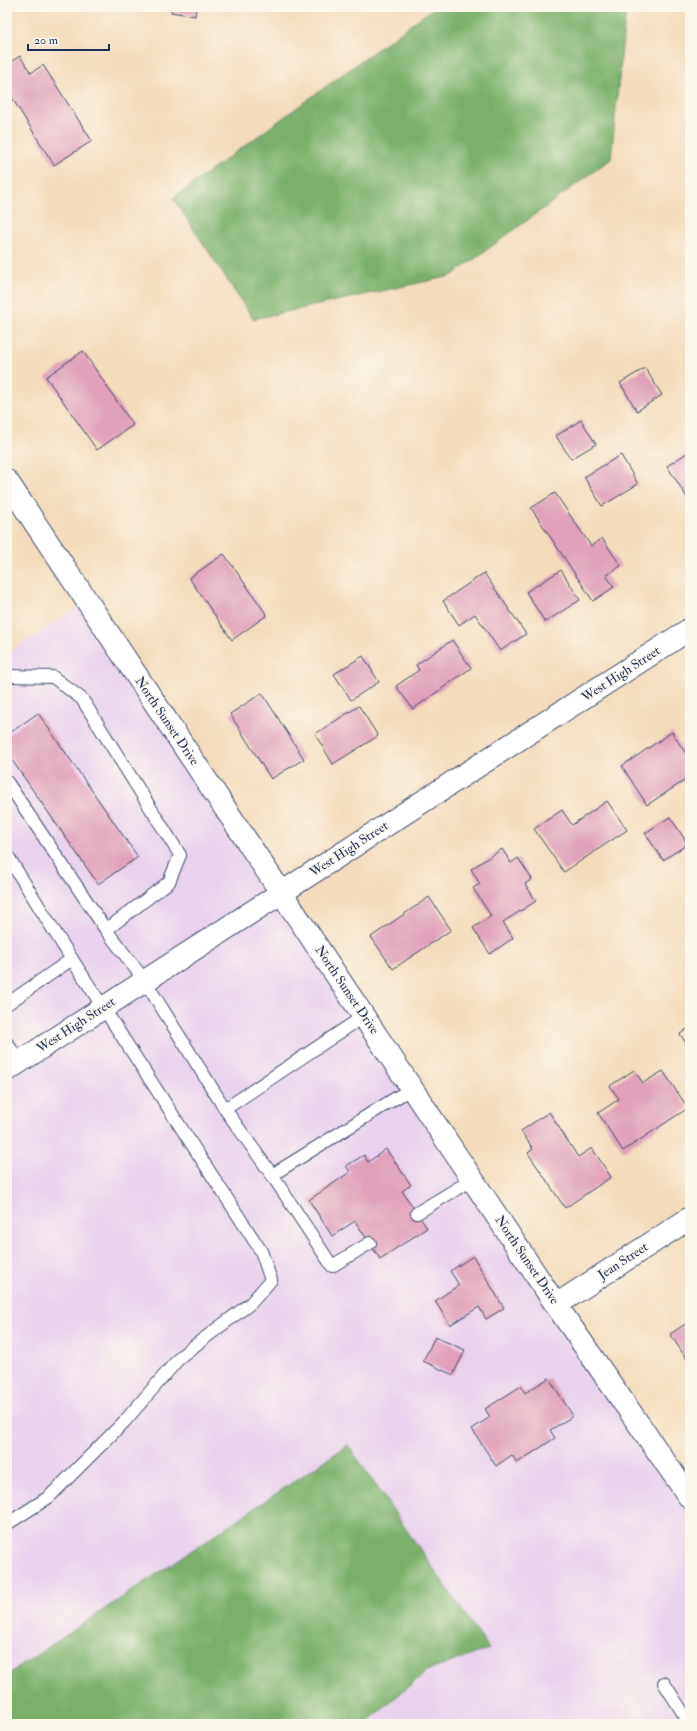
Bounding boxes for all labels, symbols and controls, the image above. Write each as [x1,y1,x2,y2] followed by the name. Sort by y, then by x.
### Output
[28,26,109,52] scale bar
[34,33,59,48] text: 20 m
[578,643,663,706] street label: West High Street
[131,674,203,769] street label: North Sunset Drive
[306,818,391,881] street label: West High Street
[311,943,383,1038] street label: North Sunset Drive
[33,994,118,1057] street label: West High Street
[491,1213,563,1308] street label: North Sunset Drive
[594,1239,651,1284] street label: Jean Street

